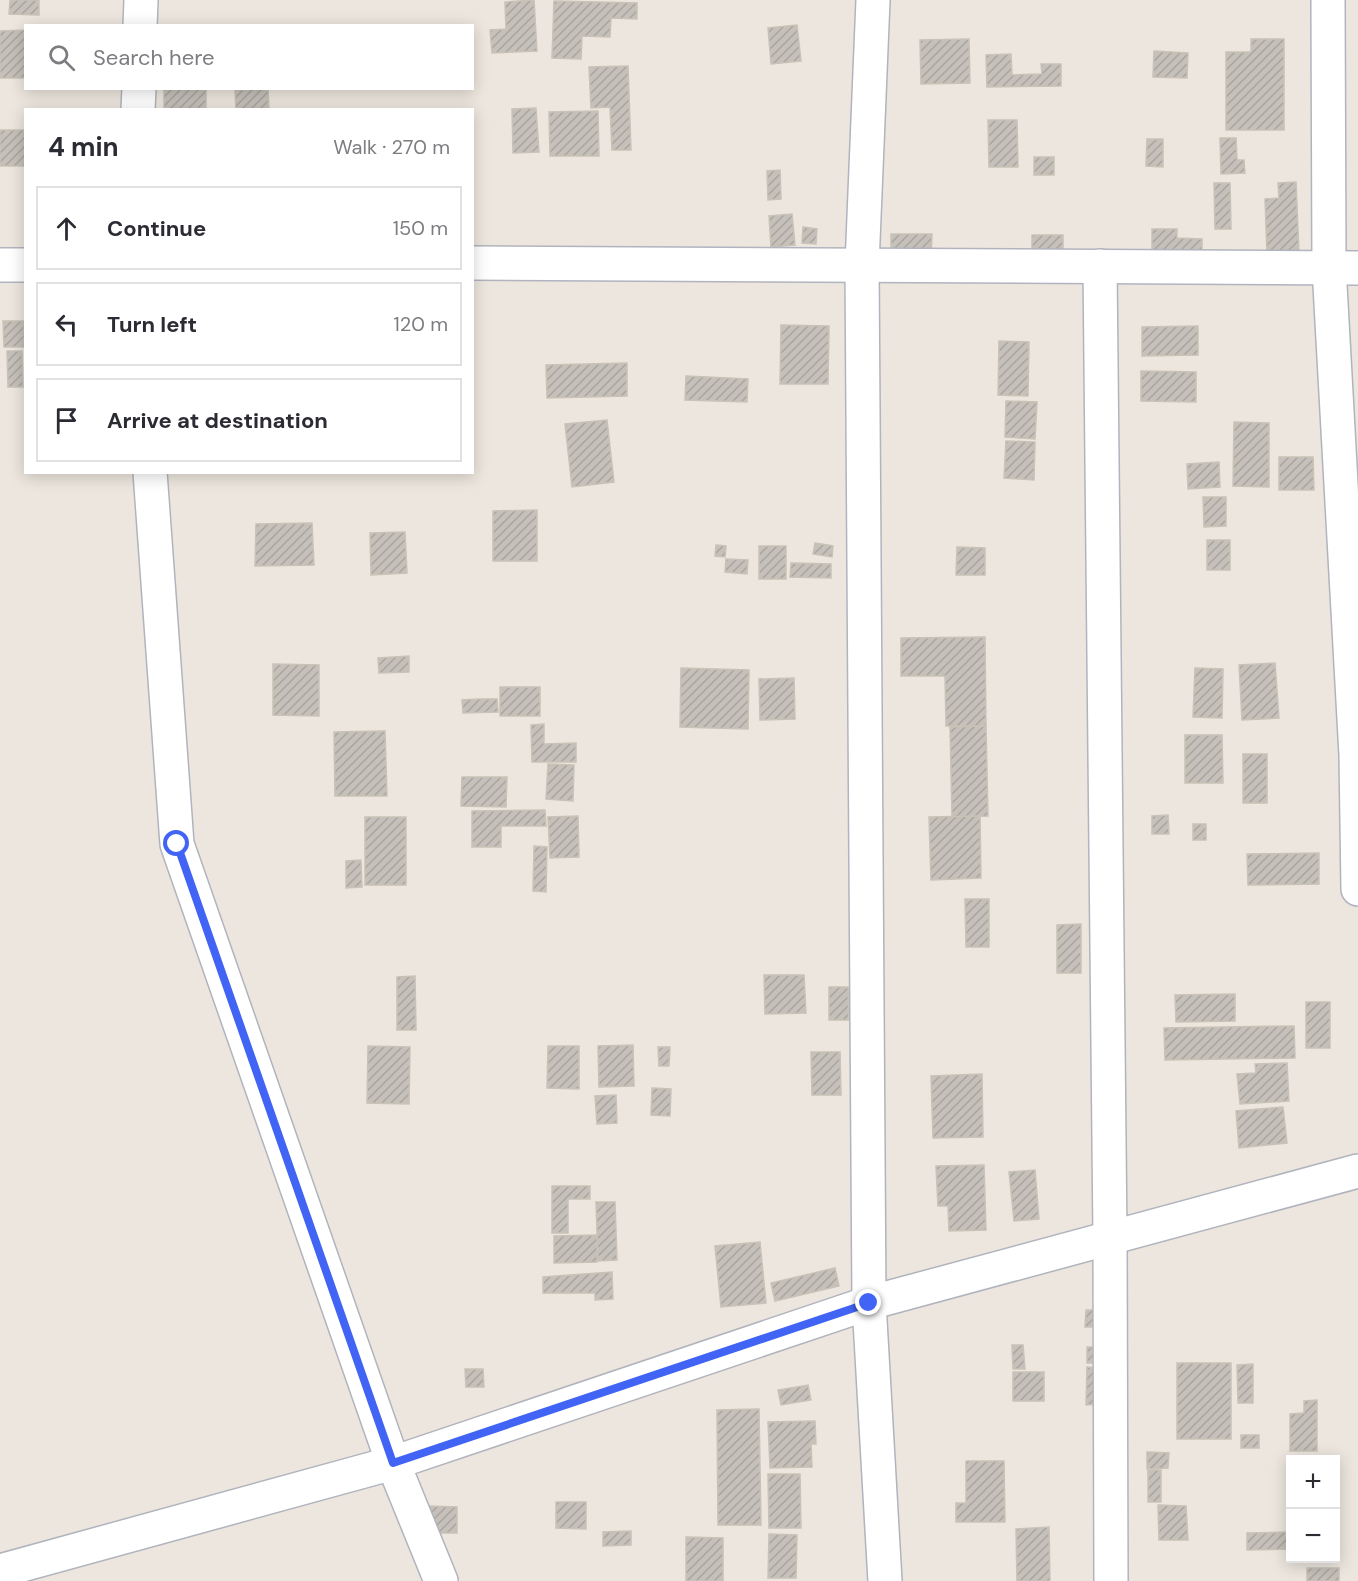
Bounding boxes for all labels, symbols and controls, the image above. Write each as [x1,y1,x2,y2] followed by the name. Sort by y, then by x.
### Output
[24,24,474,90] search box
[45,41,78,74] icon: search
[93,43,214,72] text: Search here
[48,130,119,164] text: 4 min
[333,134,450,160] text: Walk · 270 m
[50,212,83,245] icon: ahead
[107,214,206,243] text: Continue
[393,215,448,241] text: 150 m
[50,308,83,341] icon: left
[107,310,197,339] text: Turn left
[394,311,448,337] text: 120 m
[50,404,83,437] icon: arrive
[107,406,328,435] text: Arrive at destination
[163,830,189,856] route start
[855,1289,881,1315] route end
[1286,1455,1340,1563] map controls
[1286,1455,1340,1509] button: +
[1286,1509,1340,1563] button: −

